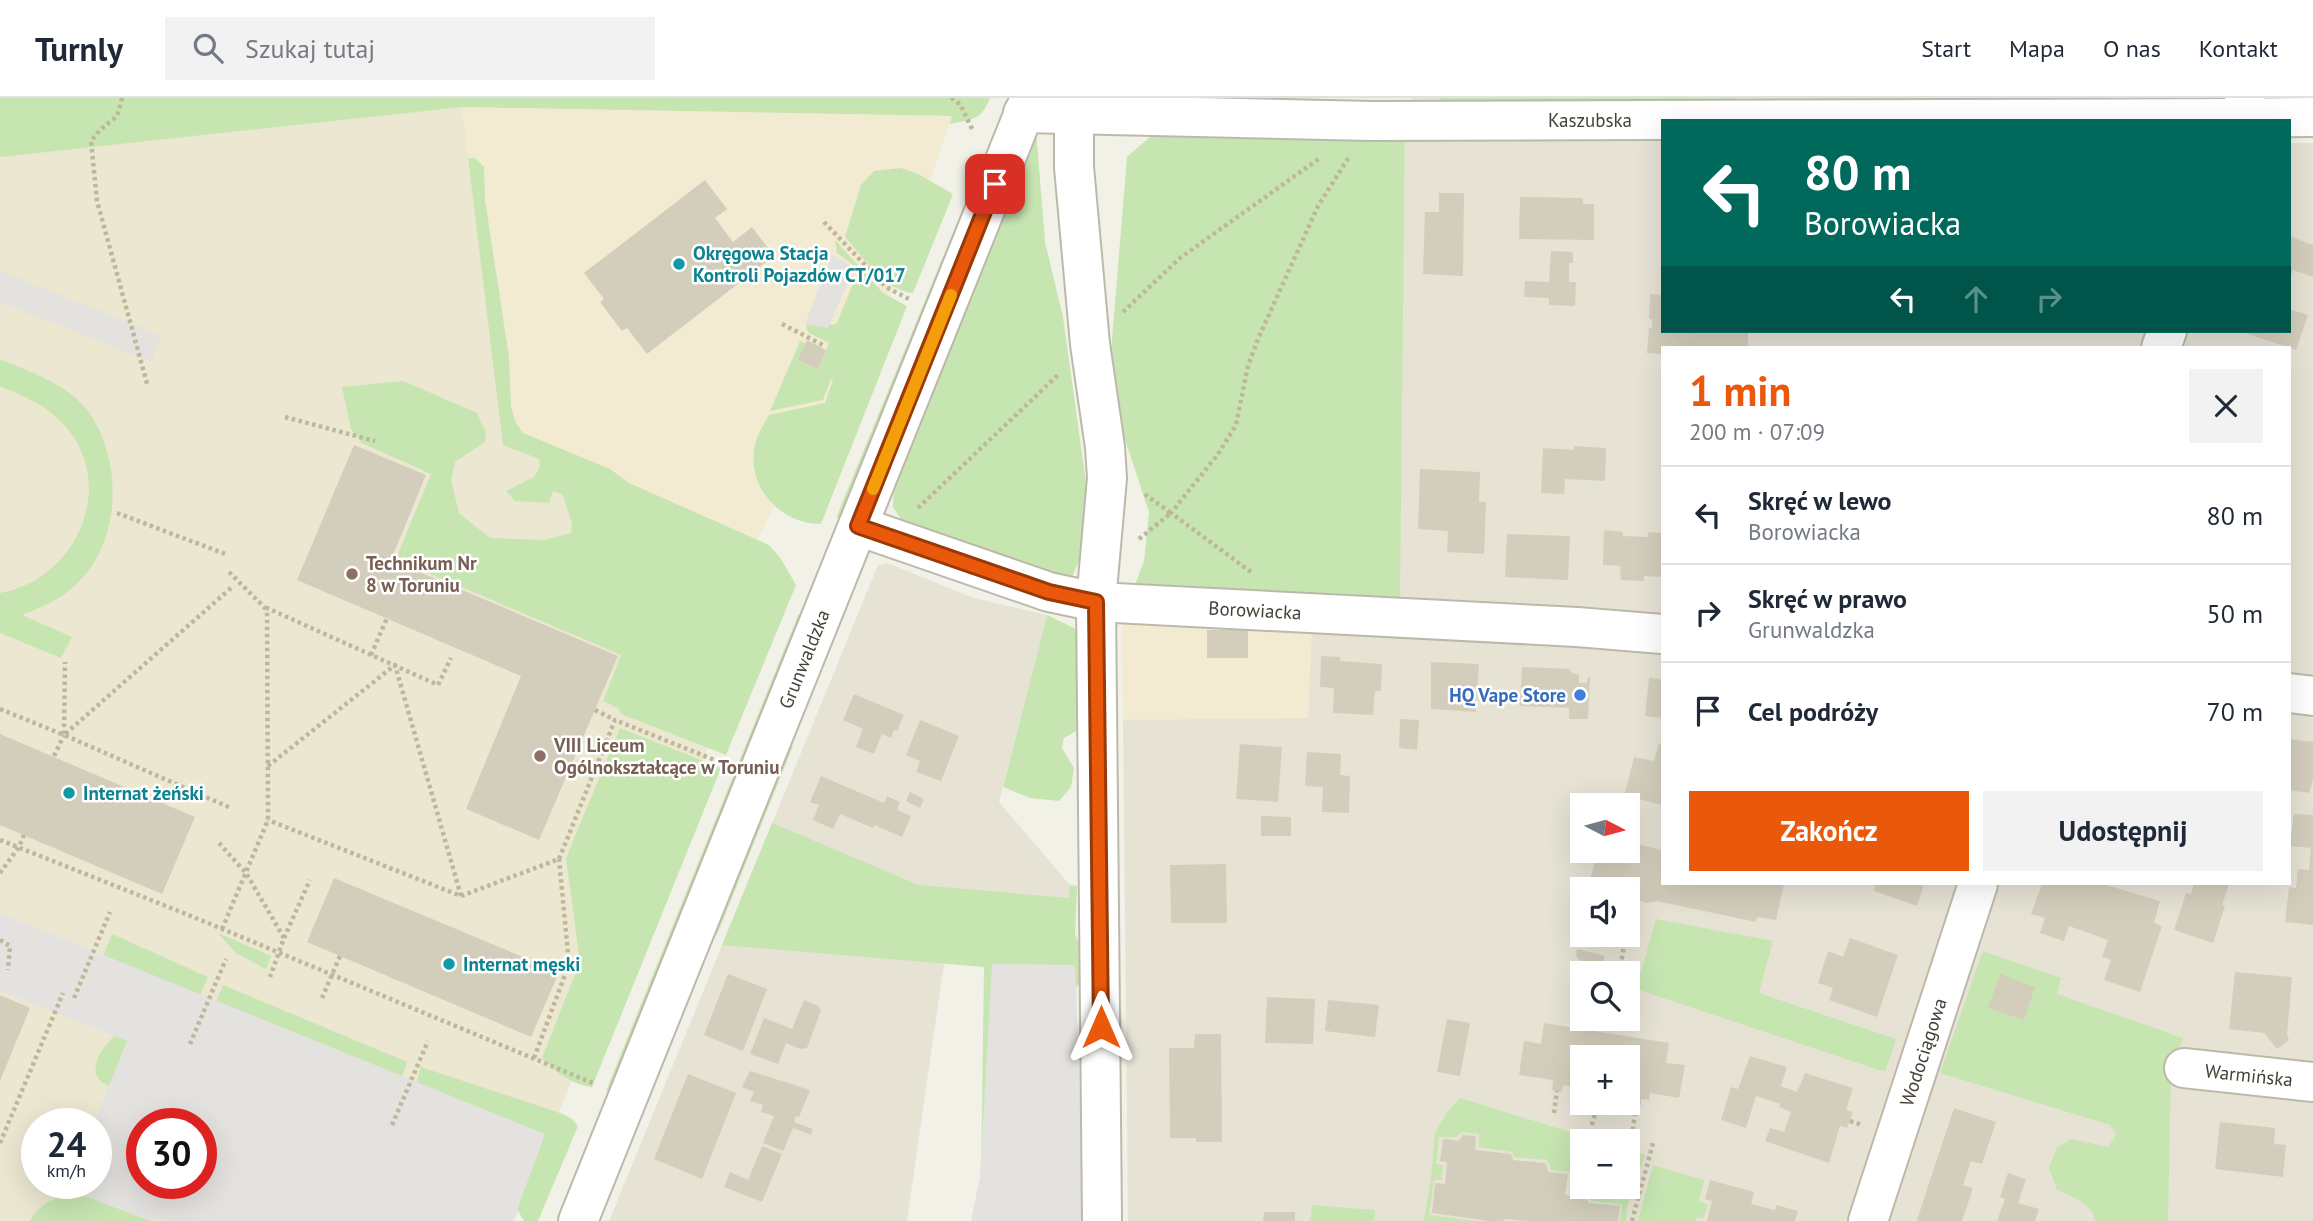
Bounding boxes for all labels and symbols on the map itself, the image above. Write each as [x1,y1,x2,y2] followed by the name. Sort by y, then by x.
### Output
[1548,108,1632,132] street label: Kaszubska
[965,154,1025,214] pin
[693,241,906,287] place label: Okręgowa Stacja Kontroli Pojazdów CT/017
[671,256,687,272] marker: Okręgowa Stacja Kontroli Pojazdów CT/017
[366,551,477,597] place label: Technikum Nr 8 w Toruniu
[344,566,360,582] marker: Technikum Nr 8 w Toruniu
[1208,596,1302,624] street label: Borowiacka
[773,606,835,712] street label: Grunwaldzka
[1449,683,1566,707] place label: HQ Vape Store
[1572,687,1588,703] marker: HQ Vape Store
[553,733,779,779] place label: VIII Liceum Ogólnokształcące w Toruniu
[532,748,548,764] marker: VIII Liceum Ogólnokształcące w Toruniu
[83,781,204,805] place label: Internat żeński
[61,785,77,801] marker: Internat żeński
[1570,793,1640,863] north arrow
[463,952,580,976] place label: Internat męski
[441,956,457,972] marker: Internat męski
[1064,990,1138,1064] position arrow
[1894,995,1952,1109] street label: Wodociągowa
[2204,1058,2294,1092] street label: Warmińska
[126,1108,217,1199] speed limit sign: 30

